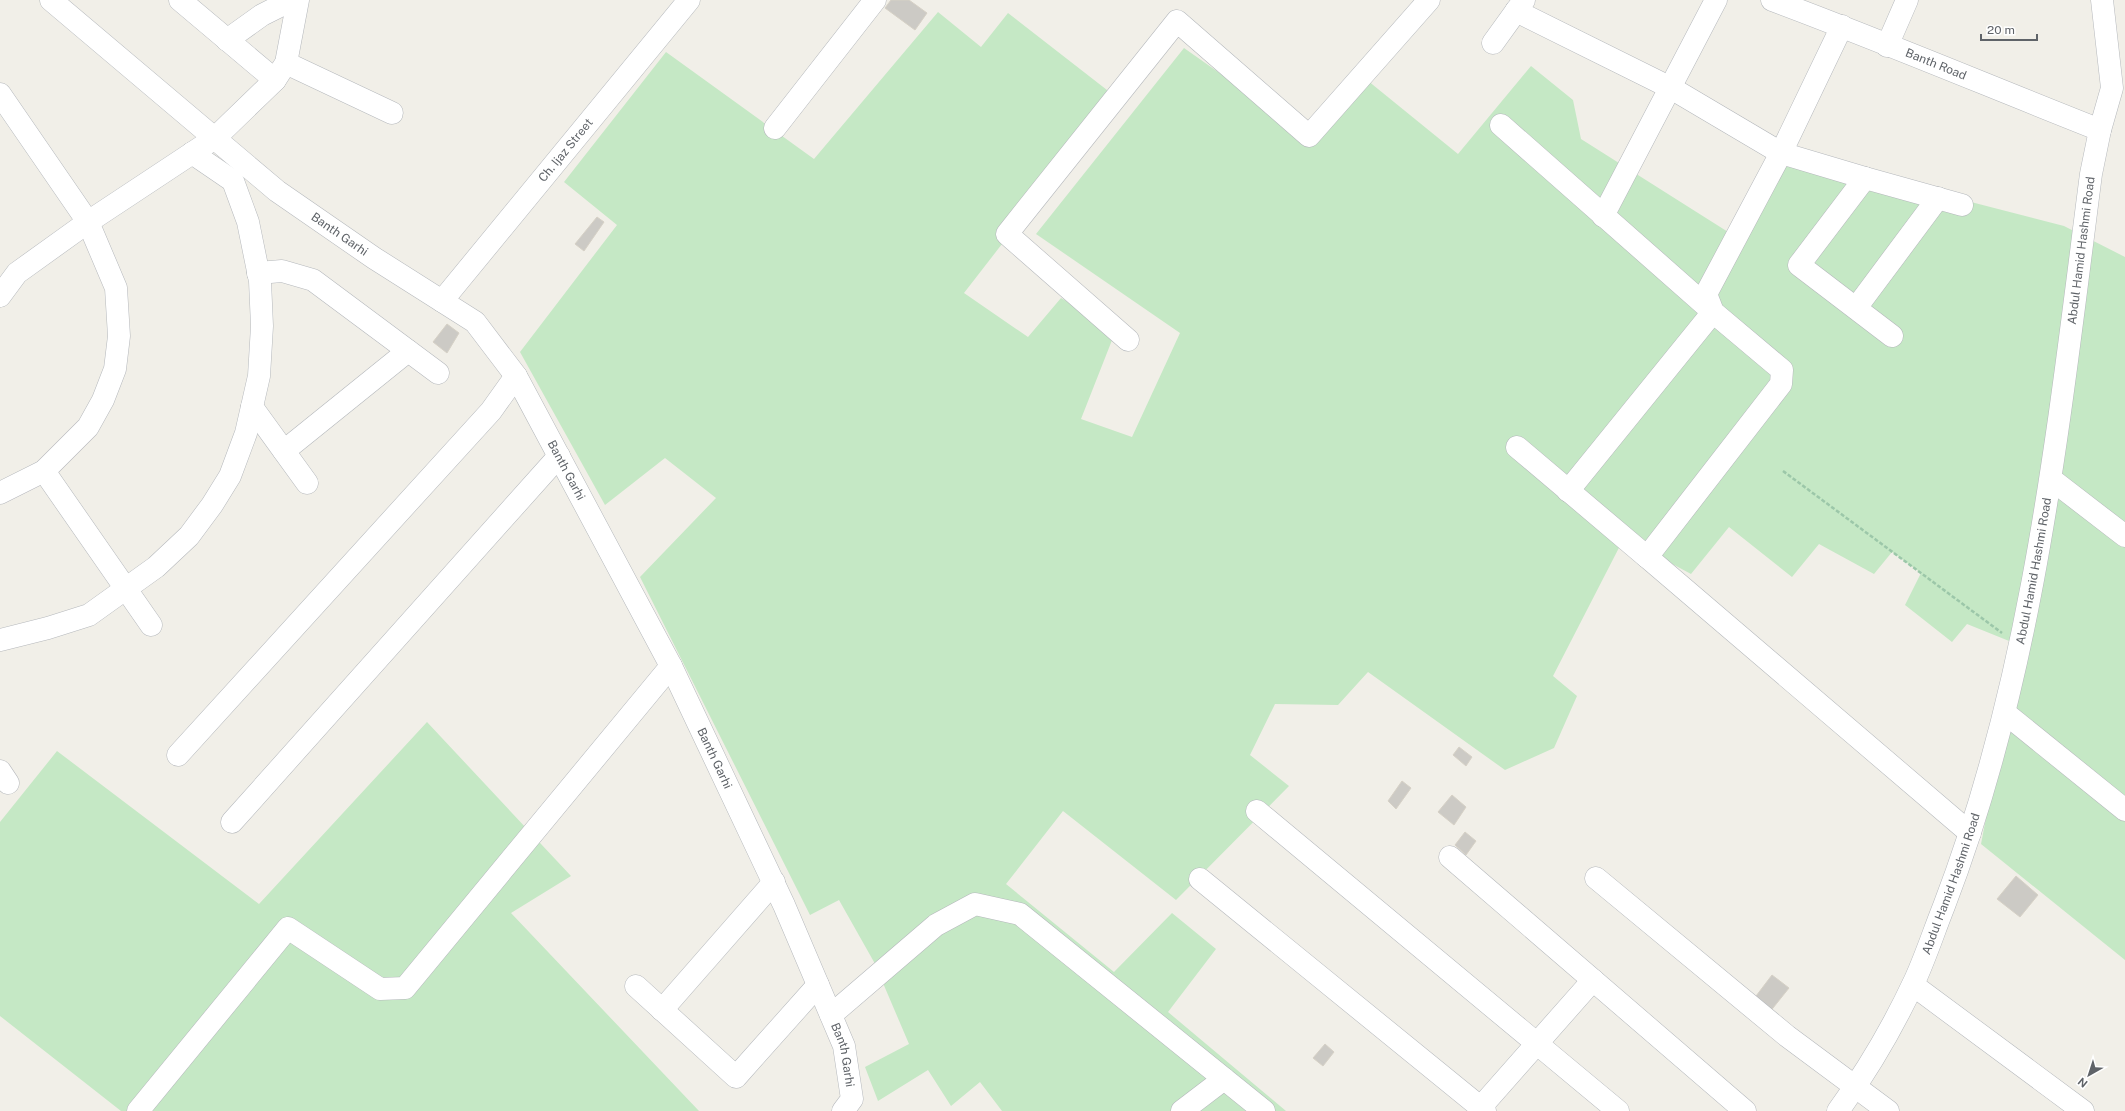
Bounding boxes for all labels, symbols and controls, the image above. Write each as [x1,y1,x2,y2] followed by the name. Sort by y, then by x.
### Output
[1981,16,2037,42] scale bar
[1987,23,2015,37] text: 20 m
[1903,46,1968,83] street label: Banth Road
[536,116,596,185] street label: Ch. Ijaz Street
[2065,176,2098,325] street label: Abdul Hamid Hashmi Road
[309,210,371,259] street label: Banth Garhi
[545,438,588,503] street label: Banth Garhi
[2013,497,2054,646] street label: Abdul Hamid Hashmi Road
[694,725,735,791] street label: Banth Garhi
[1919,811,1983,956] street label: Abdul Hamid Hashmi Road
[828,1021,857,1088] street label: Banth Garhi
[2069,1055,2109,1095] north arrow
[2076,1075,2090,1090] text: N

